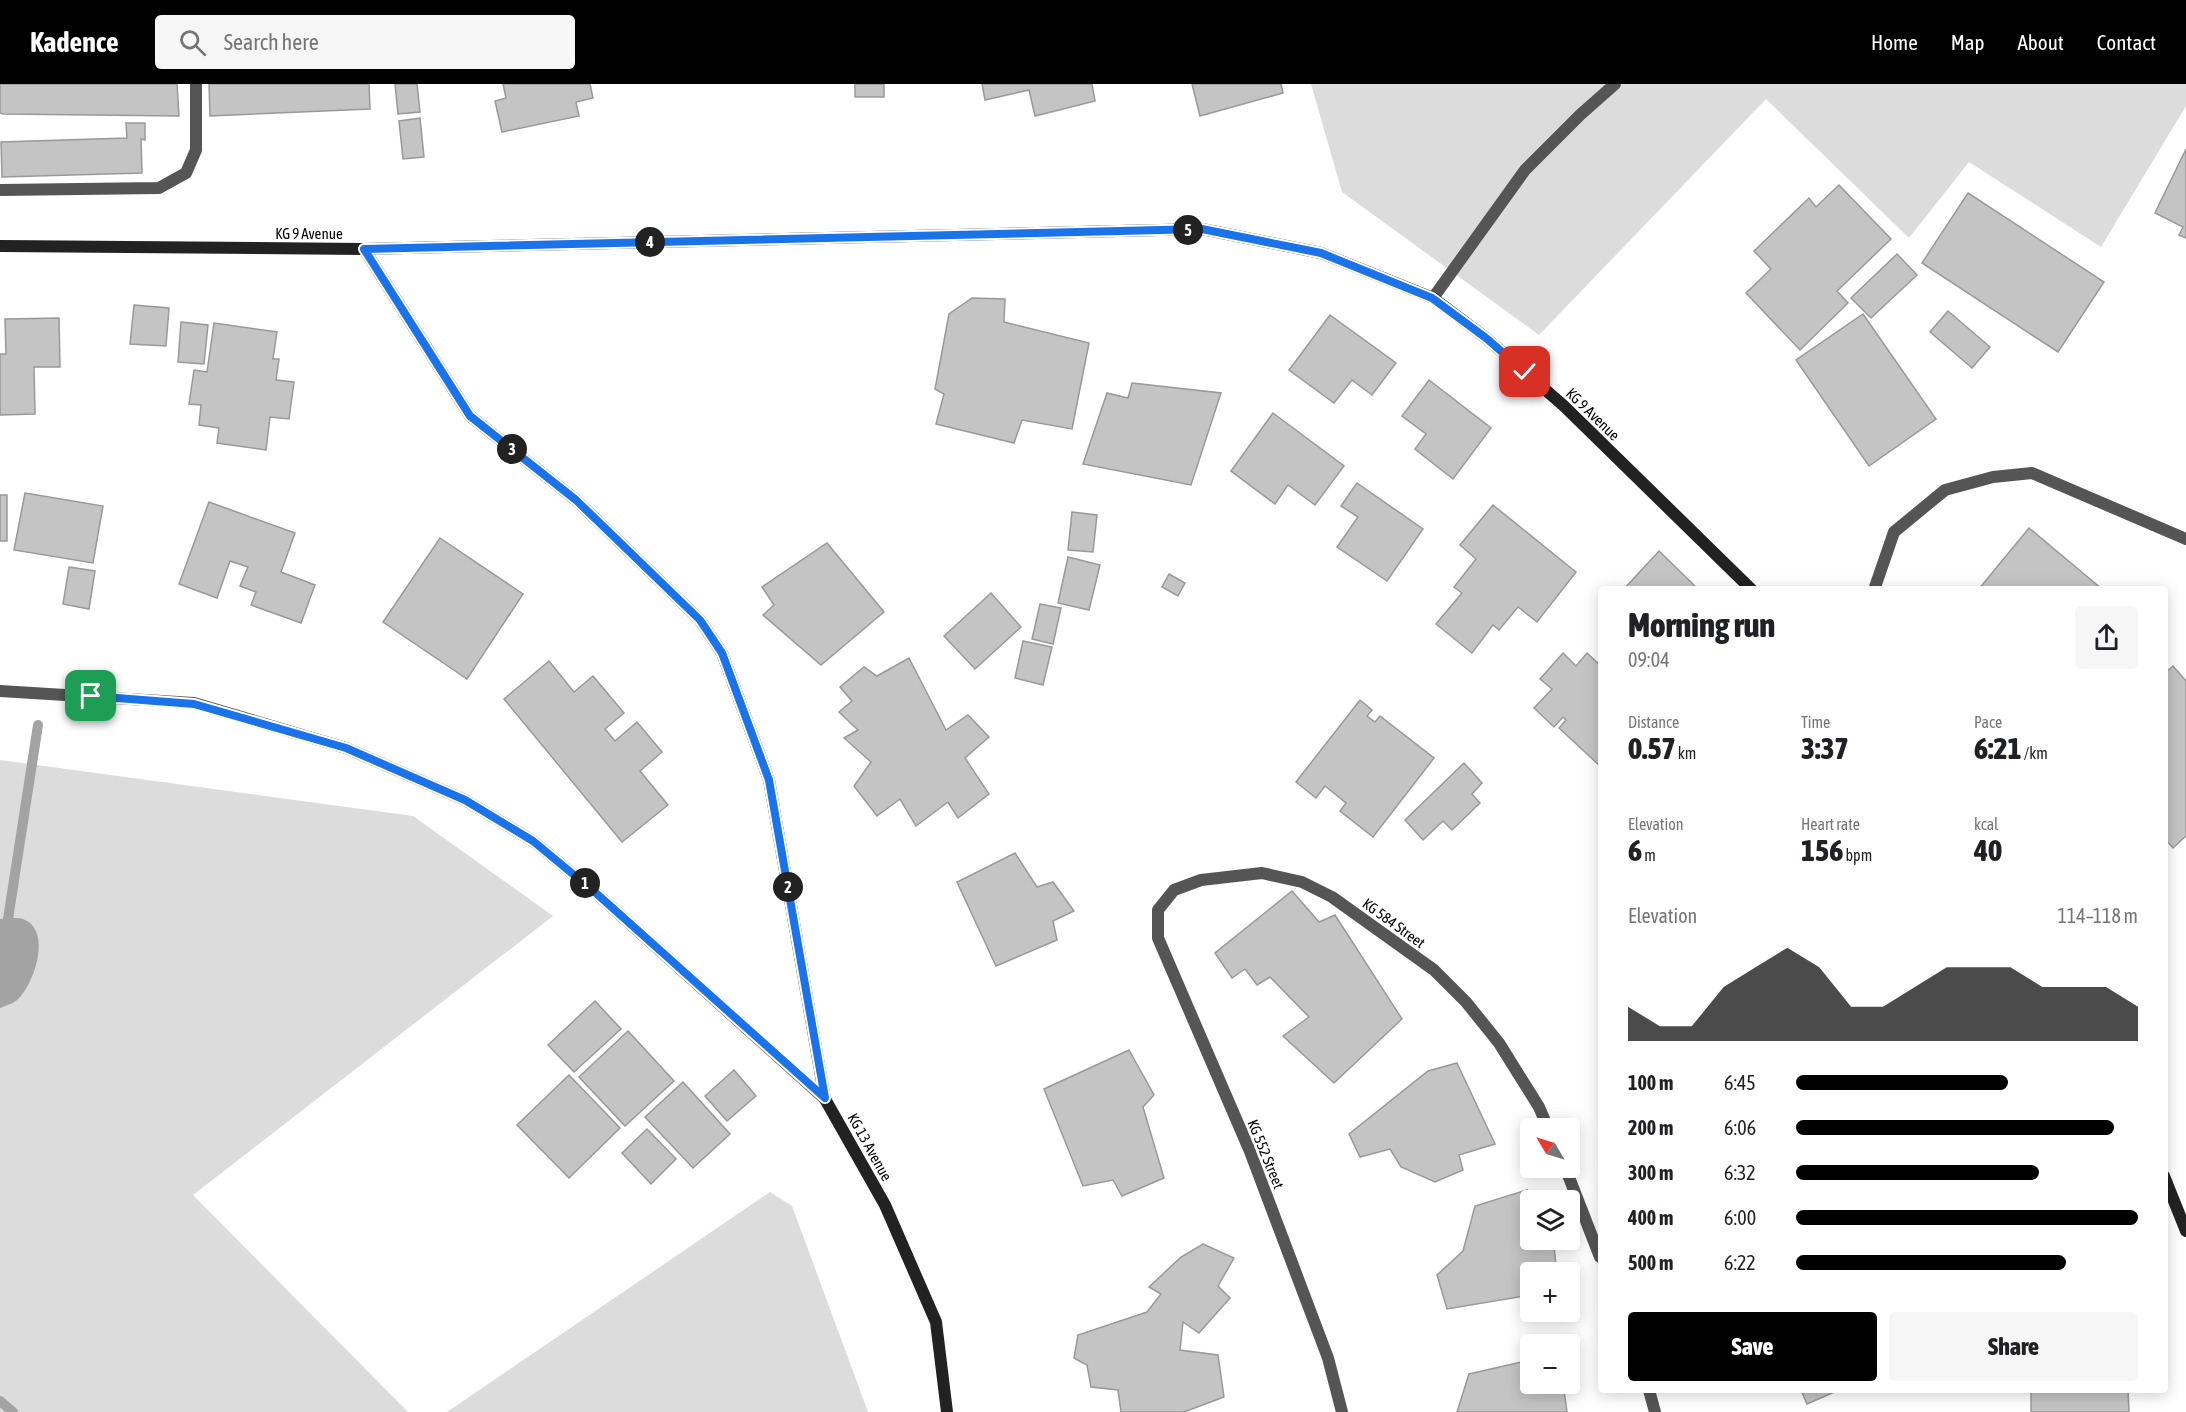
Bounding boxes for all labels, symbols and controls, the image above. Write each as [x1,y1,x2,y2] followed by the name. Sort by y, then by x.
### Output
[155,15,575,69] search box
[30,26,119,58] text: Kadence
[176,26,209,59] icon: search
[224,29,319,55] text: Search here
[1871,30,1918,54] text: Home
[1951,30,1985,54] text: Map
[2018,30,2064,54] text: About
[2097,30,2156,54] text: Contact
[1173,215,1203,245] pin: 5
[1184,221,1192,239] text: 5
[275,225,343,242] street label: KG 9 Avenue
[635,227,665,257] pin: 4
[646,233,654,251] text: 4
[1499,346,1550,397] pin
[1508,355,1541,388] icon: check
[1563,384,1623,444] street label: KG 9 Avenue
[497,434,527,464] pin: 3
[508,440,516,458] text: 3
[1628,606,1775,644] text: Morning run
[2075,606,2138,669] button: share
[1628,648,1670,671] text: 09:04
[65,670,116,721] pin
[74,679,107,712] icon: arrive
[1628,713,1679,731] text: Distance
[1801,713,1830,731] text: Time
[1974,713,2002,731] text: Pace
[1628,731,1676,765] text: 0.57
[1801,731,1849,765] text: 3:37
[1974,731,2022,765] text: 6:21
[1676,744,1696,762] text: km
[2022,744,2048,762] text: /km
[1628,815,1683,833] text: Elevation
[1801,815,1860,833] text: Heart rate
[1974,815,1998,833] text: kcal
[1628,833,1642,867] text: 6
[1801,833,1843,867] text: 156
[1974,833,2002,867] text: 40
[1642,846,1656,864] text: m
[1843,846,1872,864] text: bpm
[570,868,600,898] pin: 1
[773,872,803,902] pin: 2
[581,874,589,892] text: 1
[784,878,792,896] text: 2
[1359,895,1429,951] street label: KG 584 Street
[1628,904,1697,927] text: Elevation
[2057,904,2138,927] text: 114–118 m
[1628,1071,1673,1094] text: 100 m
[1724,1071,1756,1094] text: 6:45
[844,1110,896,1184] street label: KG 13 Avenue
[1628,1116,1673,1139] text: 200 m
[1724,1116,1756,1139] text: 6:06
[1244,1117,1288,1191] street label: KG 552 Street
[1520,1118,1580,1178] north arrow
[1520,1118,1580,1394] map controls
[1628,1161,1673,1184] text: 300 m
[1724,1161,1756,1184] text: 6:32
[1520,1190,1580,1250] button: layers
[1628,1206,1673,1229] text: 400 m
[1724,1206,1756,1229] text: 6:00
[1628,1251,1673,1274] text: 500 m
[1724,1251,1756,1274] text: 6:22
[1520,1262,1580,1322] button: +
[1628,1312,1877,1381] button: Save
[1889,1312,2138,1381] button: Share
[1520,1334,1580,1394] button: −

